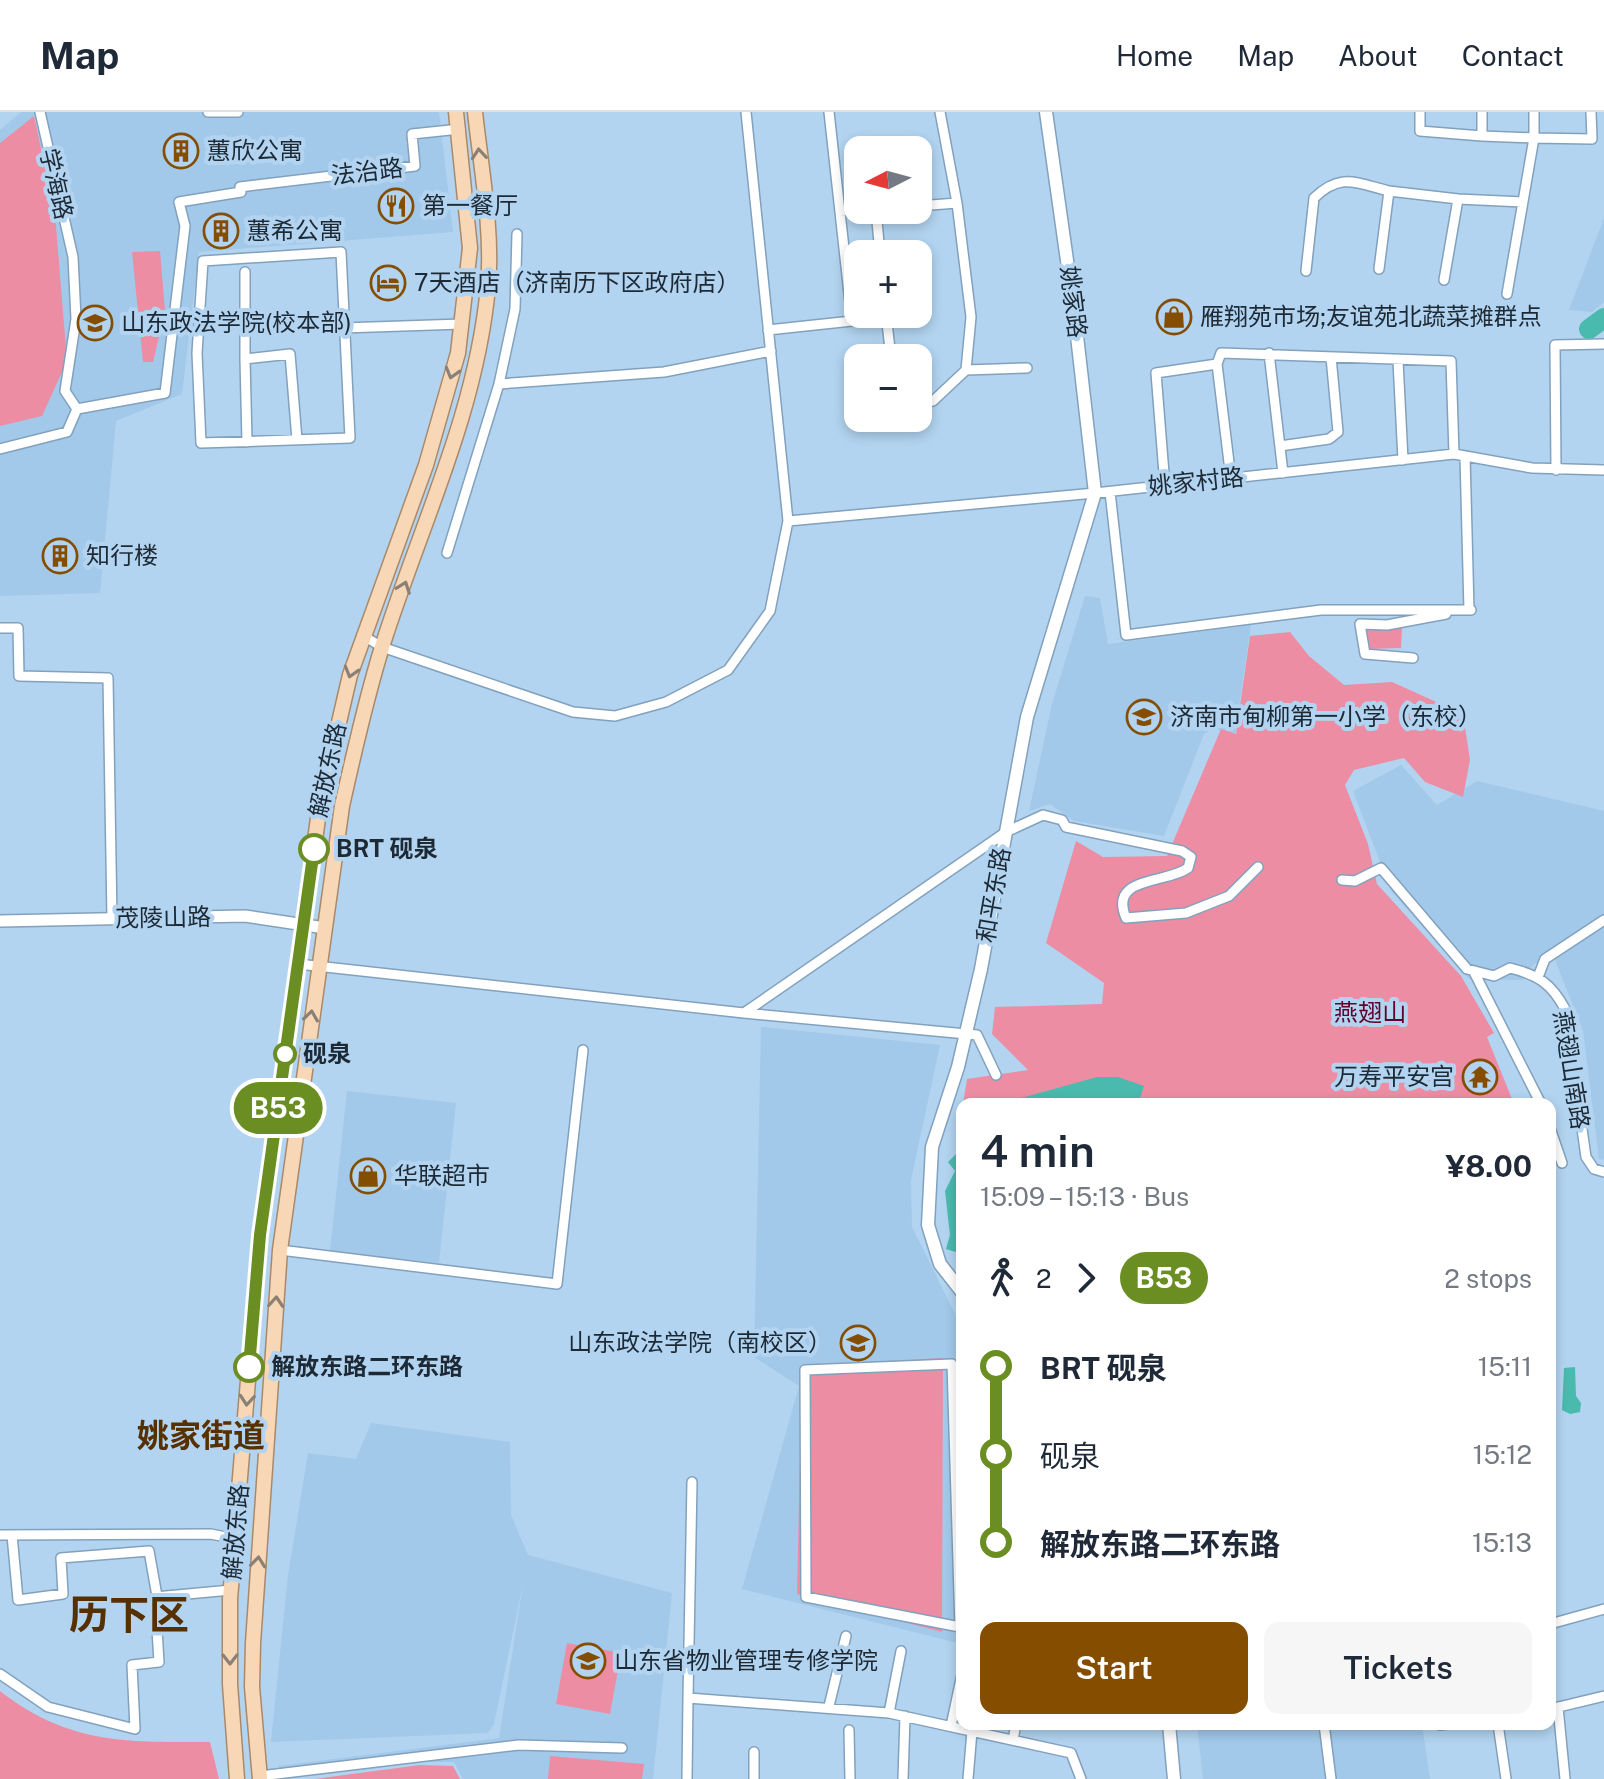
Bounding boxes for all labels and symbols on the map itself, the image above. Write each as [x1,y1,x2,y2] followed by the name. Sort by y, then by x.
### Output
[162,132,200,170] building icon: 蕙欣公寓
[207,136,303,164] place label: 蕙欣公寓
[844,136,932,224] north arrow
[35,146,79,222] street label: 学海路
[471,147,488,160] one-way arrow
[329,153,404,189] street label: 法治路
[377,187,415,225] restaurant icon: 第一餐厅
[422,191,518,219] place label: 第一餐厅
[202,212,240,250] building icon: 蕙希公寓
[247,216,343,244] place label: 蕙希公寓
[369,264,407,302] hotel icon: 7天酒店（济南历下区政府店）
[1056,264,1092,339] street label: 姚家路
[414,268,740,296] place label: 7天酒店（济南历下区政府店）
[1155,298,1193,336] shop icon: 雁翔苑市场;友谊苑北蔬菜摊群点
[1200,302,1542,330] place label: 雁翔苑市场;友谊苑北蔬菜摊群点
[76,304,114,342] school or university icon: 山东政法学院(校本部)
[121,308,352,336] place label: 山东政法学院(校本部)
[445,366,461,380] one-way arrow
[1147,462,1245,500] street label: 姚家村路
[41,537,79,575] building icon: 知行楼
[86,541,158,569] place label: 知行楼
[395,581,411,595] one-way arrow
[344,665,360,679] one-way arrow
[1125,698,1163,736] school or university icon: 济南市甸柳第一小学（东校）
[1170,702,1482,730] place label: 济南市甸柳第一小学（东校）
[303,720,351,820] street label: 解放东路
[299,834,329,864] marker: BRT 砚泉
[336,834,437,862] place label: BRT 砚泉
[971,845,1015,945] street label: 和平东路
[115,902,211,932] street label: 茂陵山路
[1334,998,1406,1026] park label: 燕翅山
[1549,1008,1595,1131] street label: 燕翅山南路
[302,1010,319,1023] one-way arrow
[303,1039,351,1067] place label: 砚泉
[274,1043,296,1065] marker: 砚泉
[1461,1058,1499,1096] temple icon: 万寿平安宫
[1334,1062,1454,1090] place label: 万寿平安宫
[232,1082,324,1134] line badge: B53
[349,1157,387,1195] shop icon: 华联超市
[394,1161,490,1189] place label: 华联超市
[267,1295,284,1308] one-way arrow
[839,1324,877,1362] school or university icon: 山东政法学院（南校区）
[568,1328,832,1356] place label: 山东政法学院（南校区）
[234,1352,264,1382] marker: 解放东路二环东路
[271,1352,463,1380] place label: 解放东路二环东路
[238,1394,255,1407] one-way arrow
[137,1417,265,1454] district label: 姚家街道
[217,1483,253,1581] street label: 解放东路
[250,1555,267,1568] one-way arrow
[69,1591,189,1638] district label: 历下区
[569,1642,607,1680] school or university icon: 山东省物业管理专修学院
[614,1646,878,1674] place label: 山东省物业管理专修学院
[221,1653,239,1666] one-way arrow

